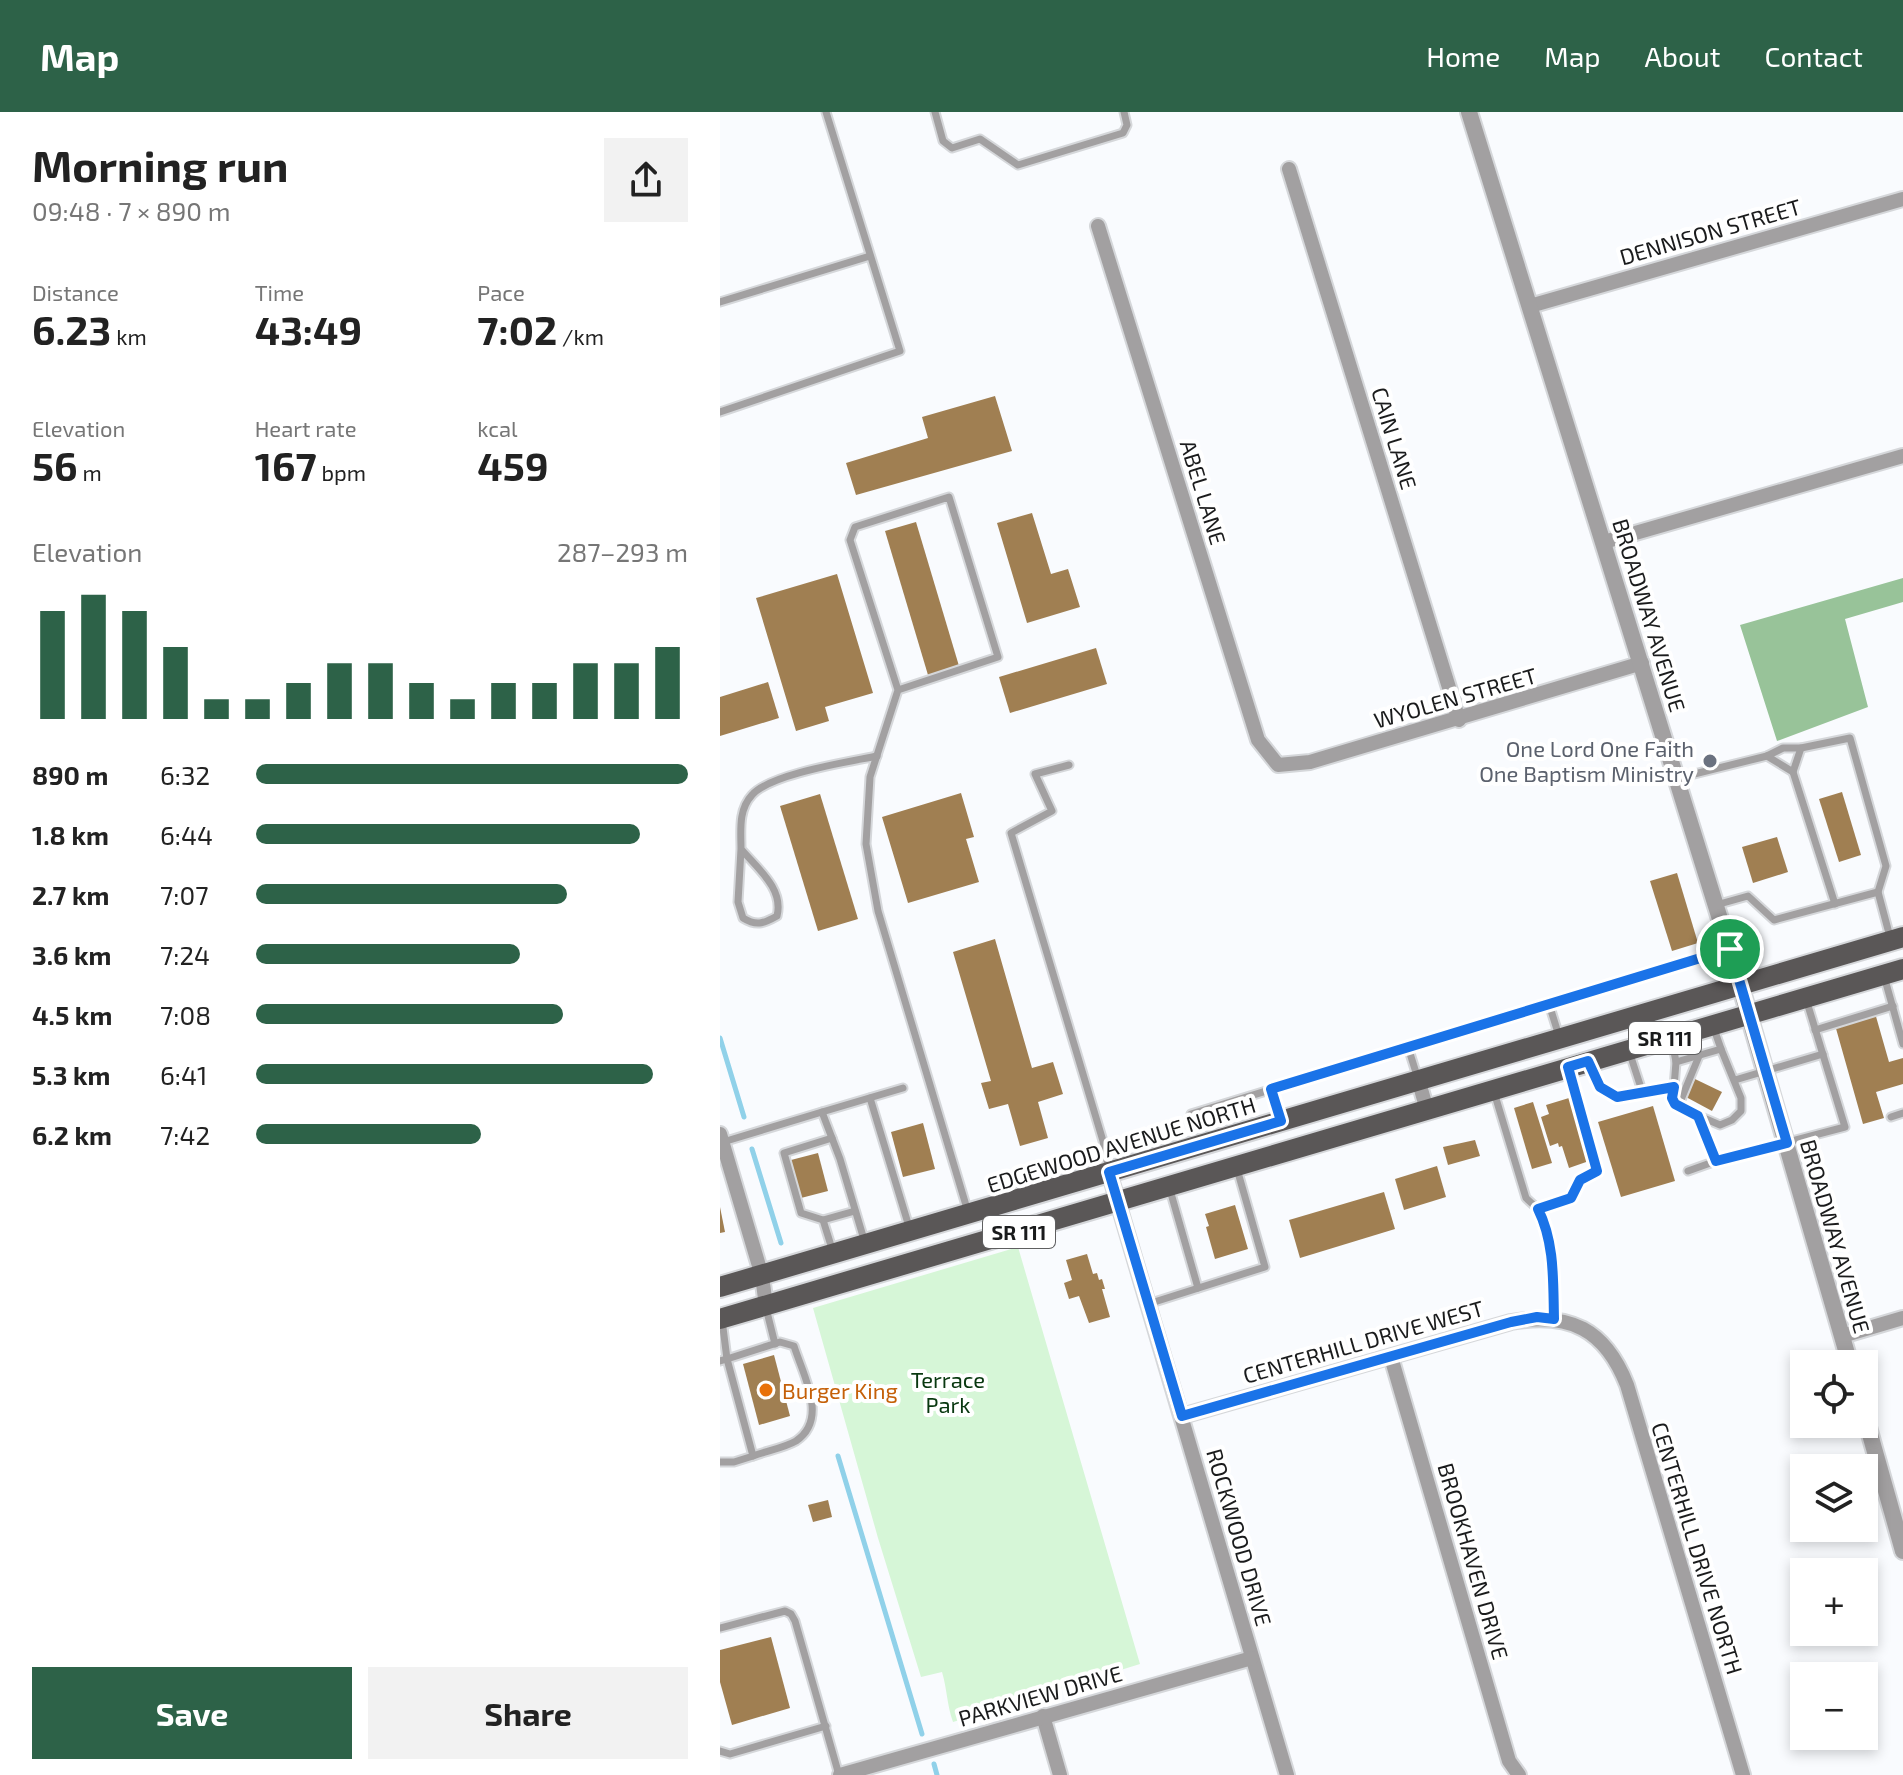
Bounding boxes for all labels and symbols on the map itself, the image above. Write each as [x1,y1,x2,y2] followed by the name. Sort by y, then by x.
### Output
[1616,193,1804,269] street label: DENNISON STREET
[1367,384,1423,492] street label: CAIN LANE
[1176,436,1232,548] street label: ABEL LANE
[1608,515,1692,715] street label: BROADWAY AVENUE
[1371,661,1539,733] street label: WYOLEN STREET
[1479,735,1694,786] place label: One Lord One Faith One Baptism Ministry
[1701,752,1719,770] marker: One Lord One Faith One Baptism Ministry
[1696,915,1764,983] pin
[1629,1022,1701,1054] road number: SR 111
[984,1091,1258,1197] street label: EDGEWOOD AVENUE NORTH
[1796,1136,1876,1336] street label: BROADWAY AVENUE
[983,1216,1055,1248] road number: SR 111
[1240,1294,1487,1388] street label: CENTERHILL DRIVE WEST
[911,1366,985,1417] park label: Terrace Park
[782,1377,898,1403] place label: Burger King
[757,1381,775,1399] marker: Burger King
[1647,1419,1749,1677] street label: CENTERHILL DRIVE NORTH
[1202,1445,1278,1629] street label: ROCKWOOD DRIVE
[1434,1460,1514,1662] street label: BROOKHAVEN DRIVE
[955,1659,1125,1731] street label: PARKVIEW DRIVE

